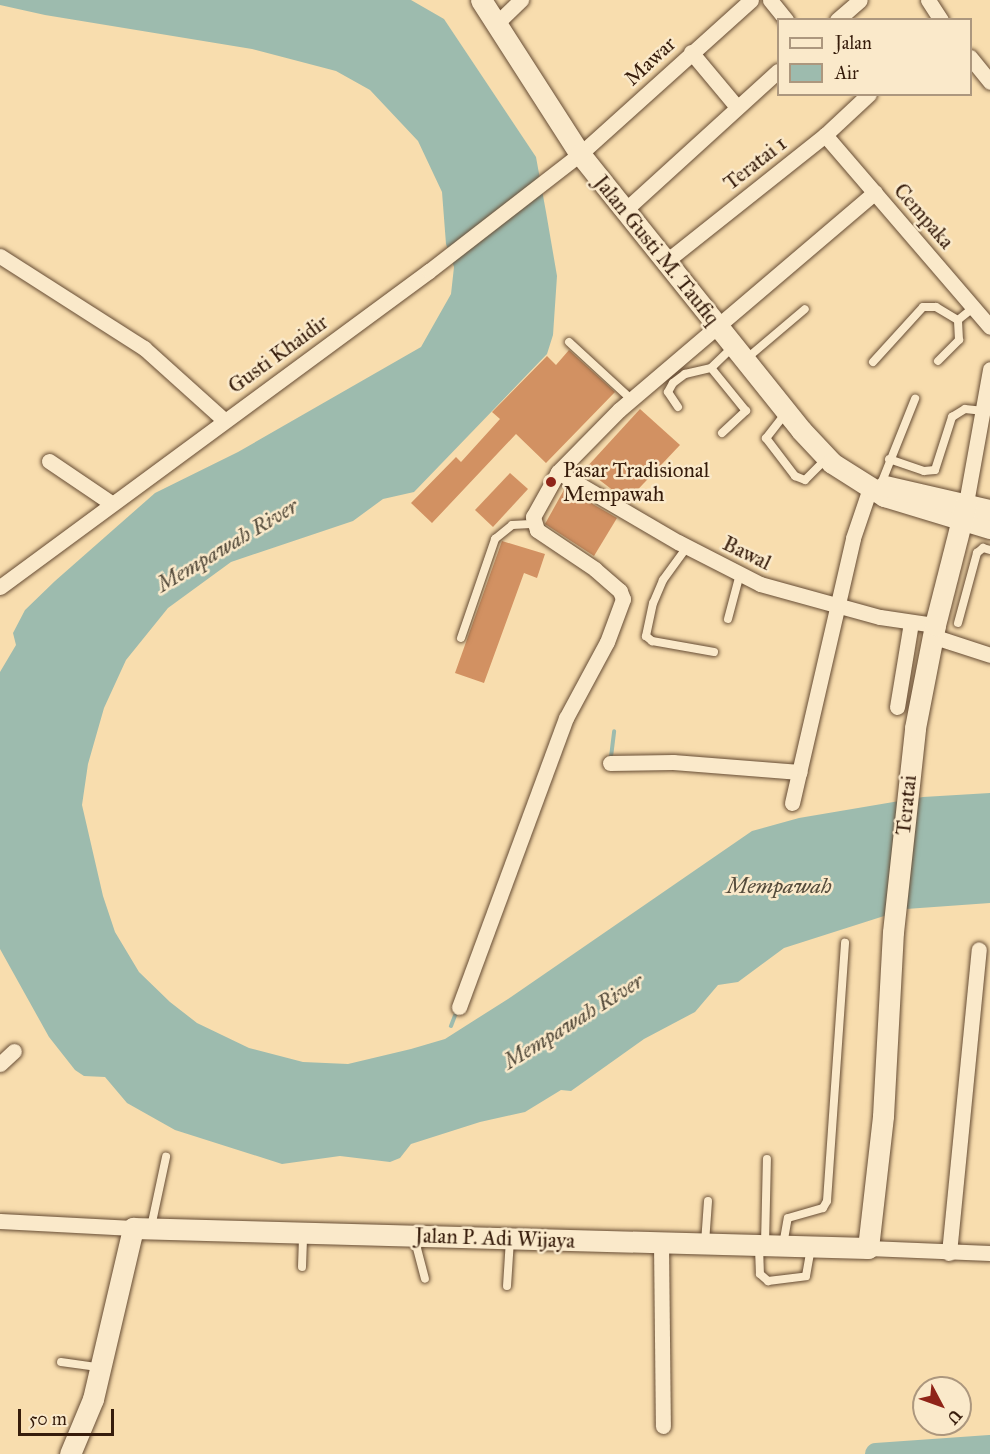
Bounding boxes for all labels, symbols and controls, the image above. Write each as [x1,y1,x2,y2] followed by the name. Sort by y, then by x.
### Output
[777,18,972,96] legend
[619,31,681,91] street label: Mawar
[835,32,872,54] text: Jalan
[835,62,859,84] text: Air
[718,131,792,195] street label: Teratai 1
[589,170,725,330] street label: Jalan Gusti M. Taufiq
[889,178,959,254] street label: Cempaka
[223,309,333,399] street label: Gusti Khaidir
[563,457,709,507] place label: Pasar Tradisional Mempawah
[544,475,558,489] marker: Pasar Tradisional Mempawah
[151,492,303,598] water label: Mempawah River
[719,531,775,575] street label: Bawal
[890,774,922,836] street label: Teratai
[726,873,832,899] water label: Mempawah
[498,967,648,1075] water label: Mempawah River
[415,1223,575,1253] street label: Jalan P. Adi Wijaya
[912,1376,972,1436] north arrow
[21,1397,117,1435] scale bar
[943,1406,966,1428] text: U
[29,1408,67,1430] text: 50 m

